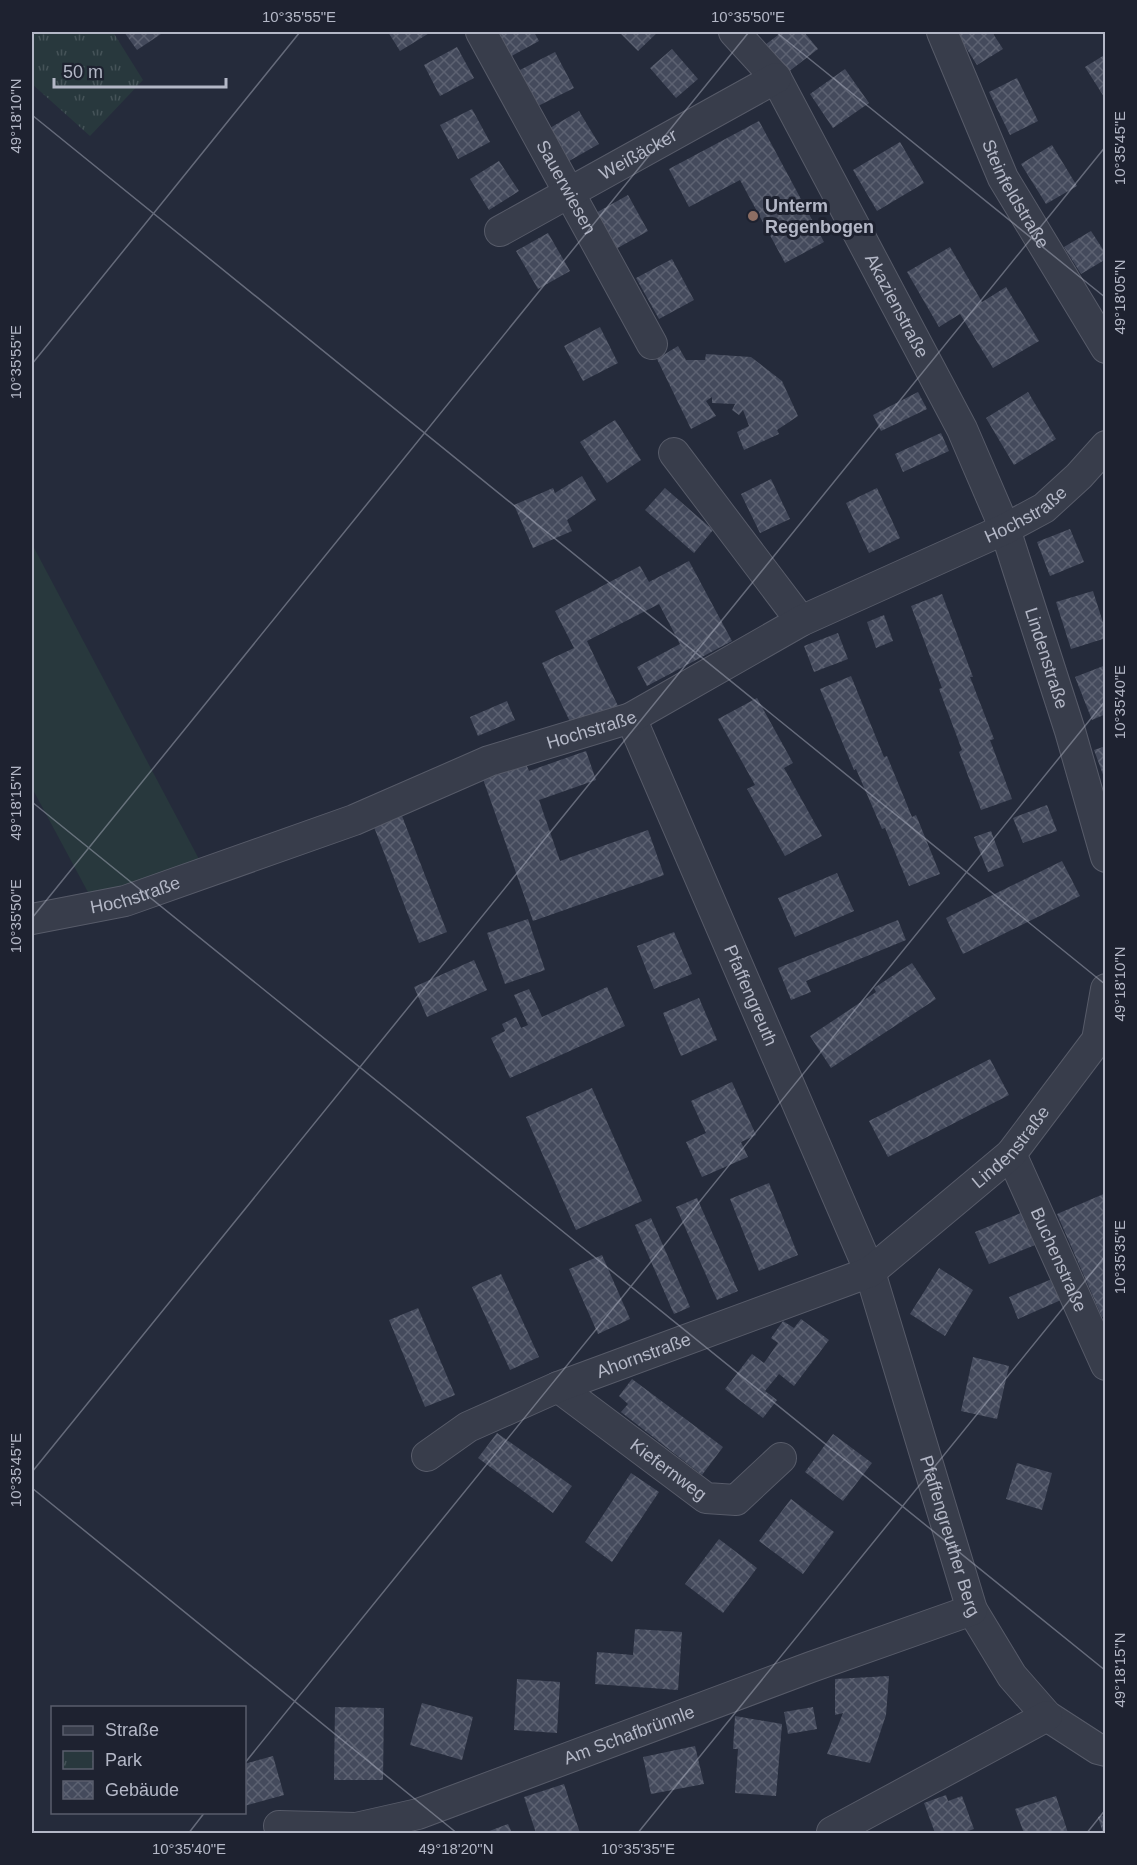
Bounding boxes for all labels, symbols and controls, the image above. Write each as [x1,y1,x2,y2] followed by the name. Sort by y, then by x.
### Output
[262,8,336,25] text: 10°35'55"E
[711,8,785,25] text: 10°35'50"E
[54,51,226,89] scale bar
[63,62,103,82] text: 50 m
[7,78,24,154] text: 49°18'10"N
[1111,111,1128,185] text: 10°35'45"E
[596,125,681,184] street label: Weißäcker
[978,136,1053,252] street label: Steinfeldstraße
[532,137,600,238] street label: Sauerwiesen
[765,196,874,237] place label: Unterm Regenbogen
[746,209,760,223] marker: Unterm Regenbogen
[861,250,932,361] street label: Akazienstraße
[1111,259,1128,335] text: 49°18'05"N
[7,325,24,399] text: 10°35'55"E
[981,482,1071,547] street label: Hochstraße
[1021,605,1072,711] street label: Lindenstraße
[1111,665,1128,739] text: 10°35'40"E
[544,707,640,753] street label: Hochstraße
[7,765,24,841] text: 49°18'15"N
[88,872,183,918] street label: Hochstraße
[7,879,24,953] text: 10°35'50"E
[720,942,781,1049] street label: Pfaffengreuth
[1111,946,1128,1022] text: 49°18'10"N
[968,1102,1054,1192] street label: Lindenstraße
[1026,1205,1091,1315] street label: Buchenstraße
[1111,1220,1128,1294] text: 10°35'35"E
[594,1329,694,1382] street label: Ahornstraße
[7,1433,24,1507] text: 10°35'45"E
[626,1435,710,1505] street label: Kiefernweg
[916,1453,984,1620] street label: Pfaffengreuther Berg
[1111,1632,1128,1708] text: 49°18'15"N
[561,1701,697,1769] street label: Am Schafbrünnle
[51,1706,246,1814] legend
[105,1720,159,1740] text: Straße
[105,1750,143,1770] text: Park
[105,1780,179,1800] text: Gebäude
[152,1840,226,1857] text: 10°35'40"E
[418,1840,494,1857] text: 49°18'20"N
[601,1840,675,1857] text: 10°35'35"E

